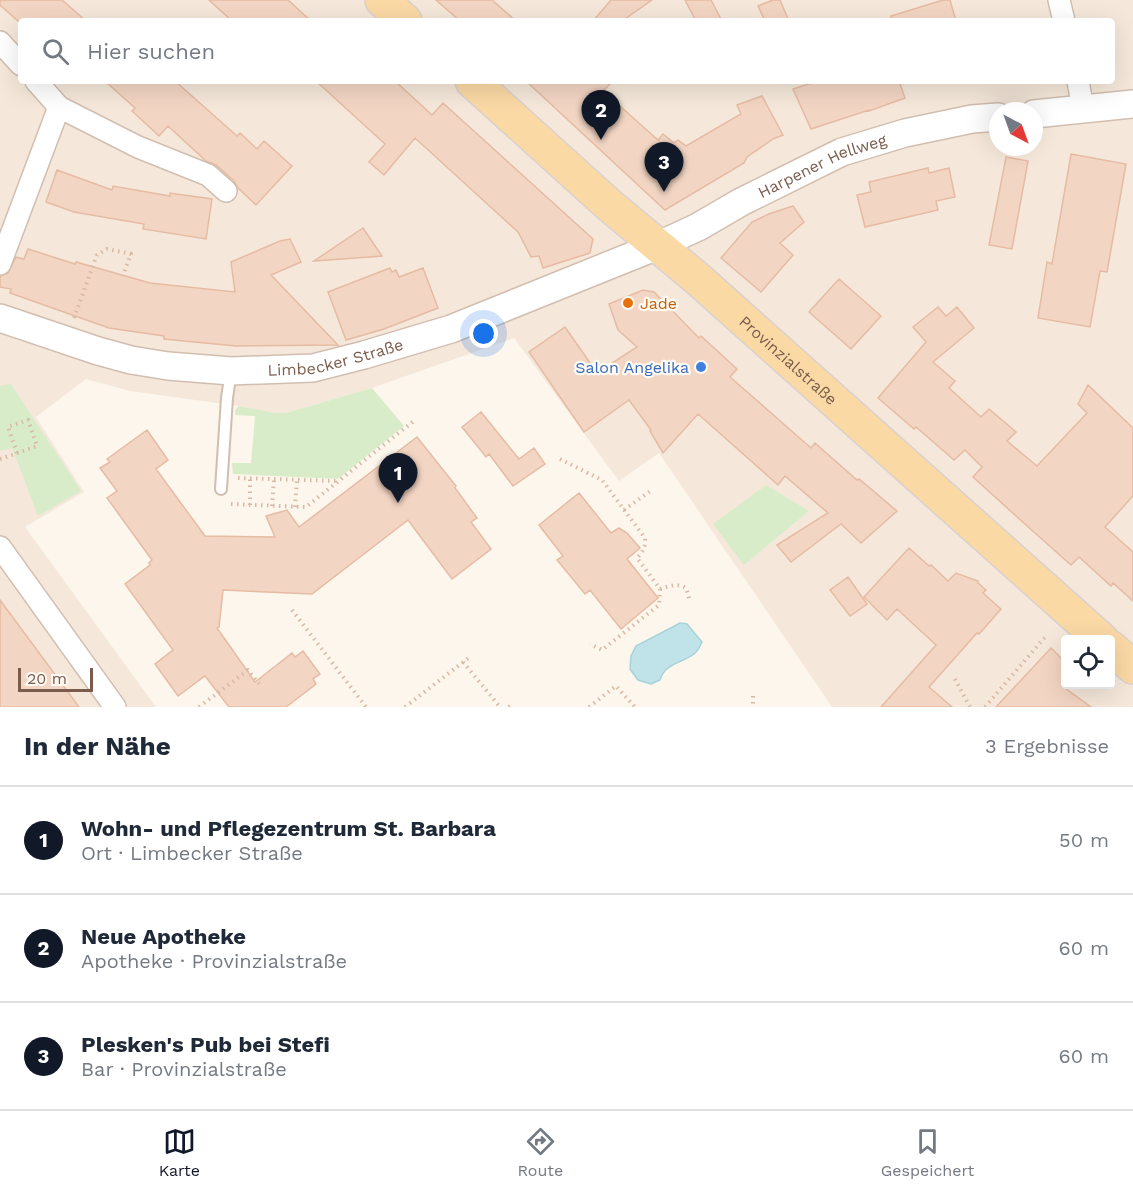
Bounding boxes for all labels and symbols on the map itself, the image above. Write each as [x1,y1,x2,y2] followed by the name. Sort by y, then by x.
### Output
[582,90,620,140] pin: 2
[989,102,1043,156] north arrow
[755,130,889,202] street label: Harpener Hellweg
[644,142,684,192] pin: 3
[640,294,677,313] place label: Jade
[621,296,635,310] marker: Jade
[735,312,841,409] street label: Provinzialstraße
[469,319,498,348] your location
[267,335,405,380] street label: Limbecker Straße
[575,358,689,377] place label: Salon Angelika
[694,360,708,374] marker: Salon Angelika
[378,454,418,503] pin: 1
[18,665,93,692] scale bar

